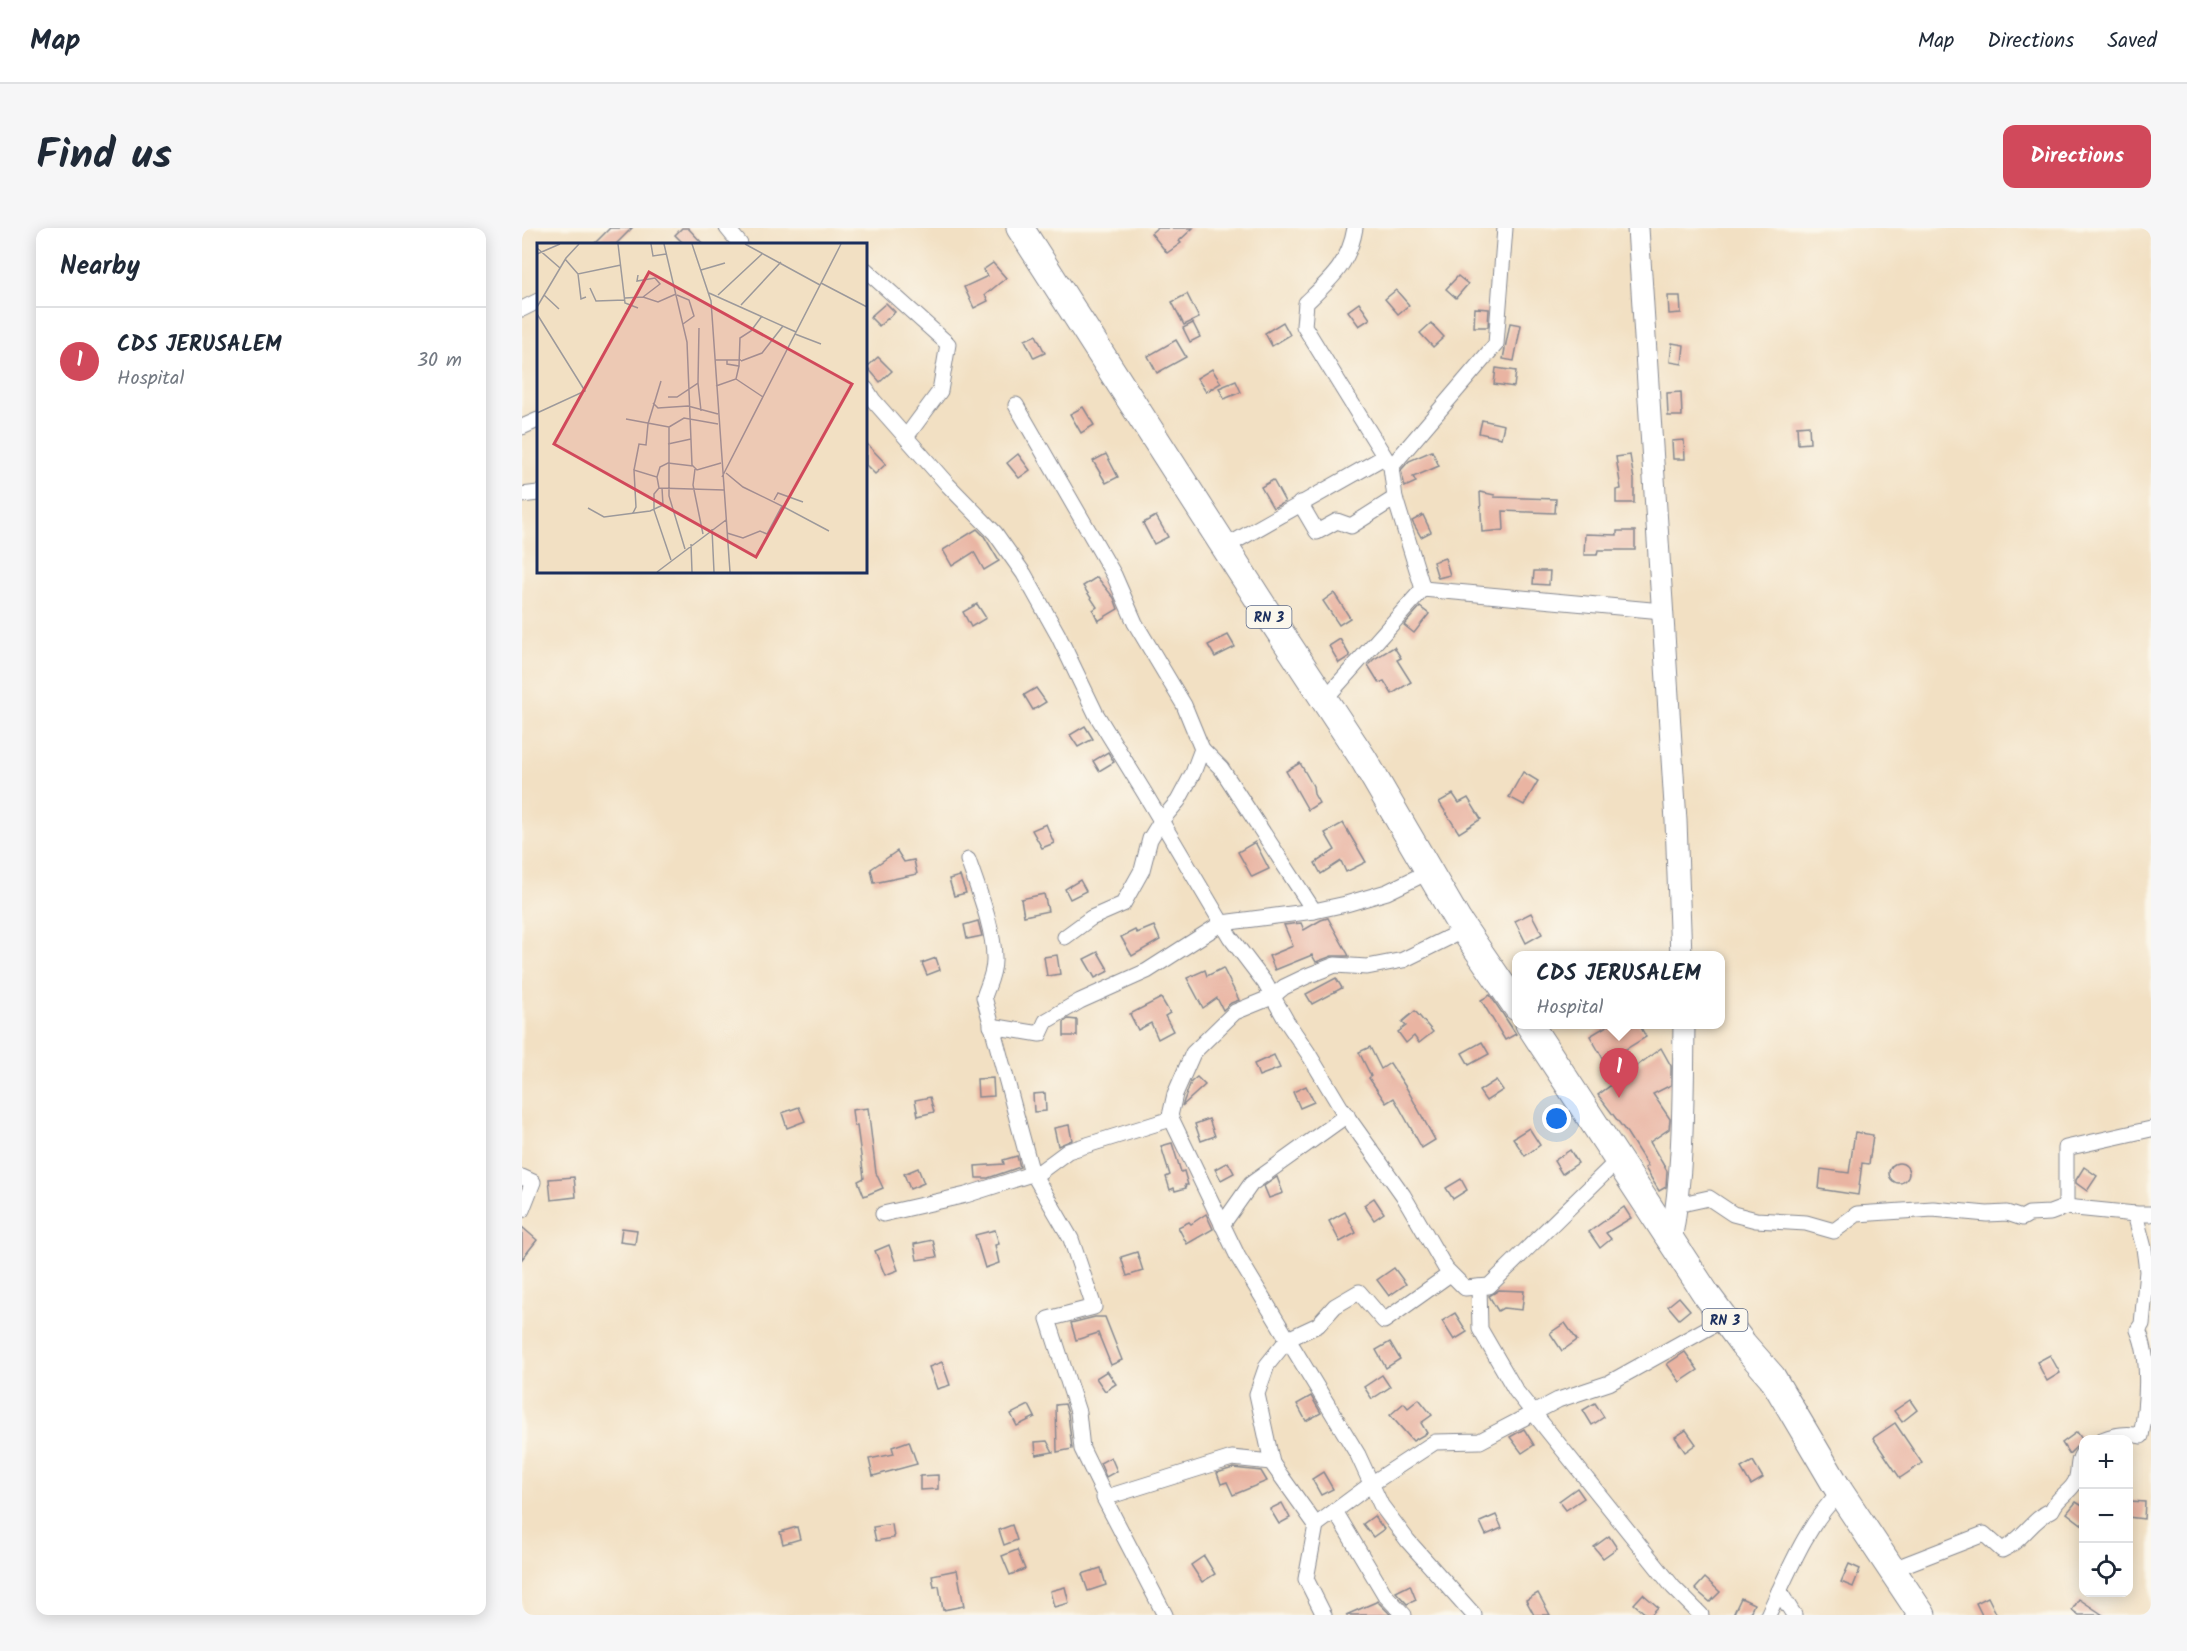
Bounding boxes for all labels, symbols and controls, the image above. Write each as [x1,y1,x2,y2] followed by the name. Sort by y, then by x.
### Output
[30,19,81,64] text: Map
[1918,25,1954,58] text: Map
[1987,25,2074,58] text: Directions
[2107,25,2157,58] text: Saved
[36,123,172,190] text: Find us
[2003,125,2151,188] button: Directions
[537,243,867,573] inset map
[60,246,140,288] text: Nearby
[117,328,282,363] text: CDS JERUSALEM
[76,345,83,377] text: 1
[417,345,462,377] text: 30 m
[117,363,184,395] text: Hospital
[1246,606,1292,628] road number: RN 3
[1512,951,1725,1029] popup
[1536,957,1701,992] text: CDS JERUSALEM
[1536,992,1603,1024] text: Hospital
[1600,1048,1638,1098] pin: 1
[1542,1104,1571,1133] your location
[1702,1309,1748,1331] road number: RN 3
[2079,1435,2133,1597] map controls
[2079,1435,2133,1489] button: +
[2079,1489,2133,1543] button: −
[2079,1543,2133,1597] button: locate

